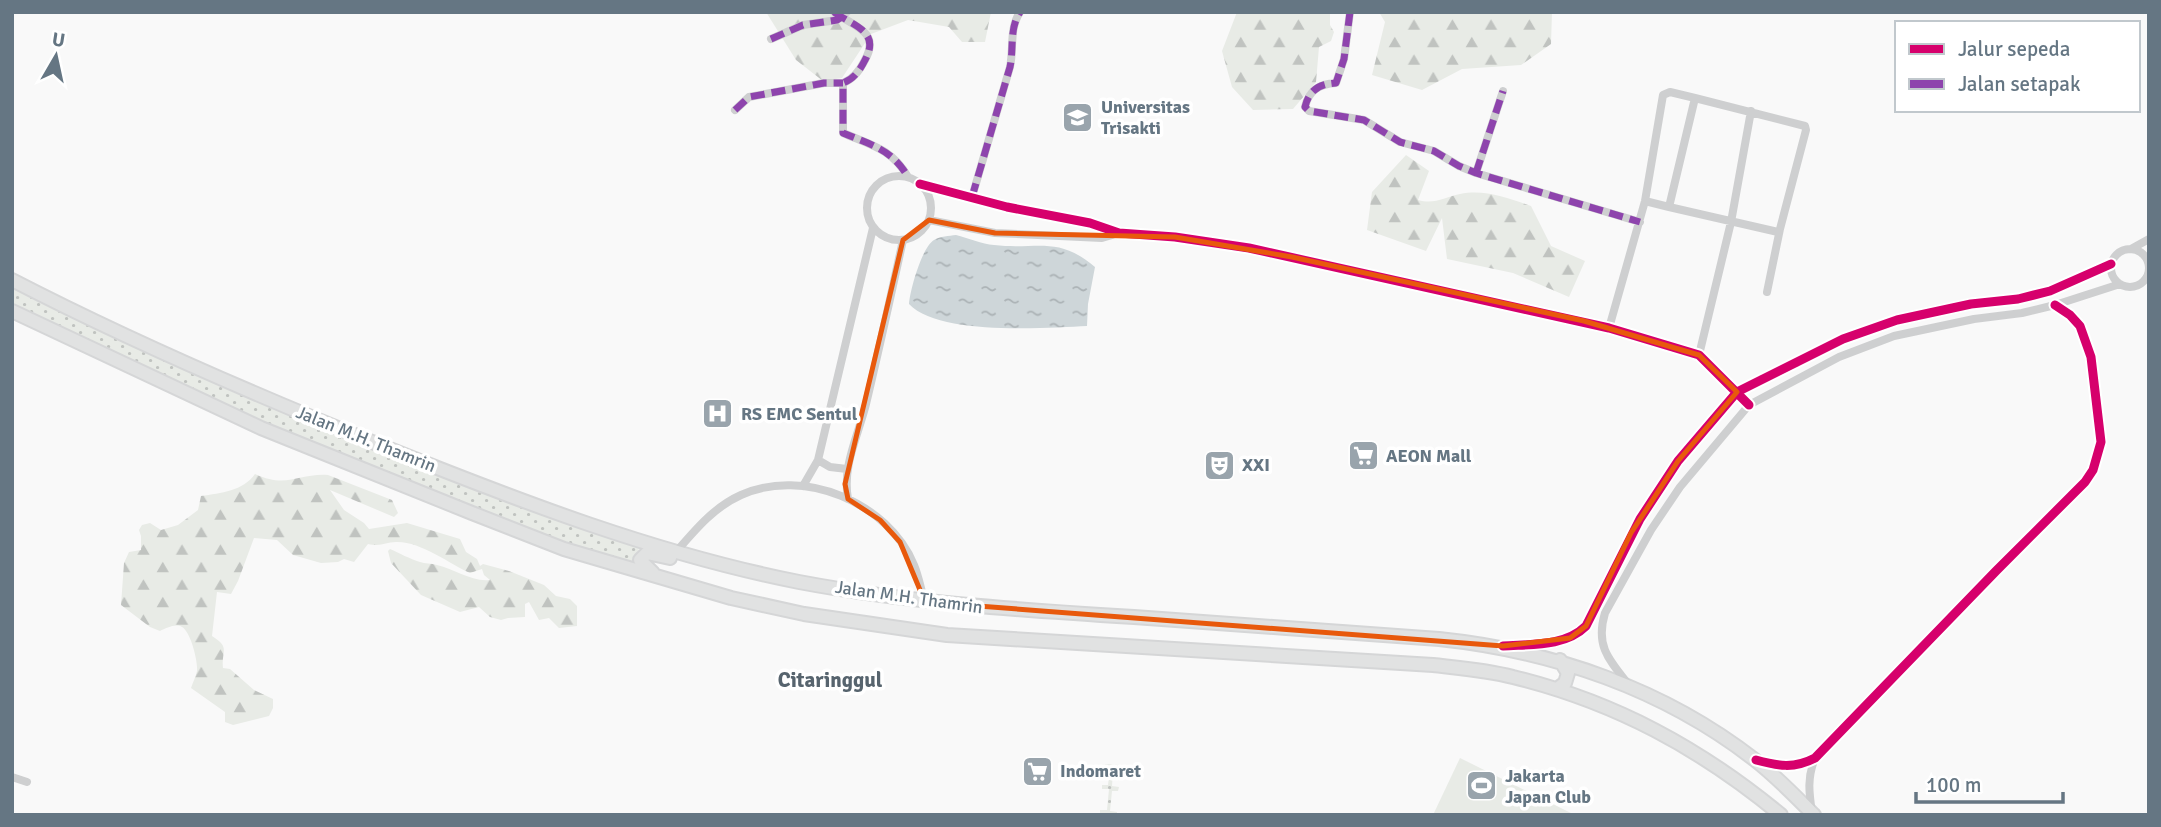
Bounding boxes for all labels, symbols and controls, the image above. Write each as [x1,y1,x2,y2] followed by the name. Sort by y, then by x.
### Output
[21,21,91,91] north arrow
[1895,21,2140,112] legend
[50,27,67,53] text: U
[1958,36,2070,62] text: Jalur sepeda
[1958,71,2081,97] text: Jalan setapak
[1101,96,1190,139] place label: Universitas Trisakti
[1061,100,1095,134] school or university icon: Universitas Trisakti
[701,397,735,431] hospital icon: RS EMC Sentul
[293,401,439,477] street label: Jalan M.H. Thamrin
[741,403,858,425] place label: RS EMC Sentul
[1346,439,1380,473] supermarket icon: AEON Mall
[1386,445,1472,467] place label: AEON Mall
[1202,448,1236,482] theatre icon: XXI
[1242,454,1270,476] place label: XXI
[834,576,984,618] street label: Jalan M.H. Thamrin
[778,667,883,693] district label: Citaringgul
[1020,754,1054,788] supermarket icon: Indomaret
[1060,760,1141,782] place label: Indomaret
[1916,760,2063,804] scale bar
[1505,765,1591,808] place label: Jakarta Japan Club
[1465,769,1499,803] sports icon: Jakarta Japan Club
[1926,772,1981,798] text: 100 m

